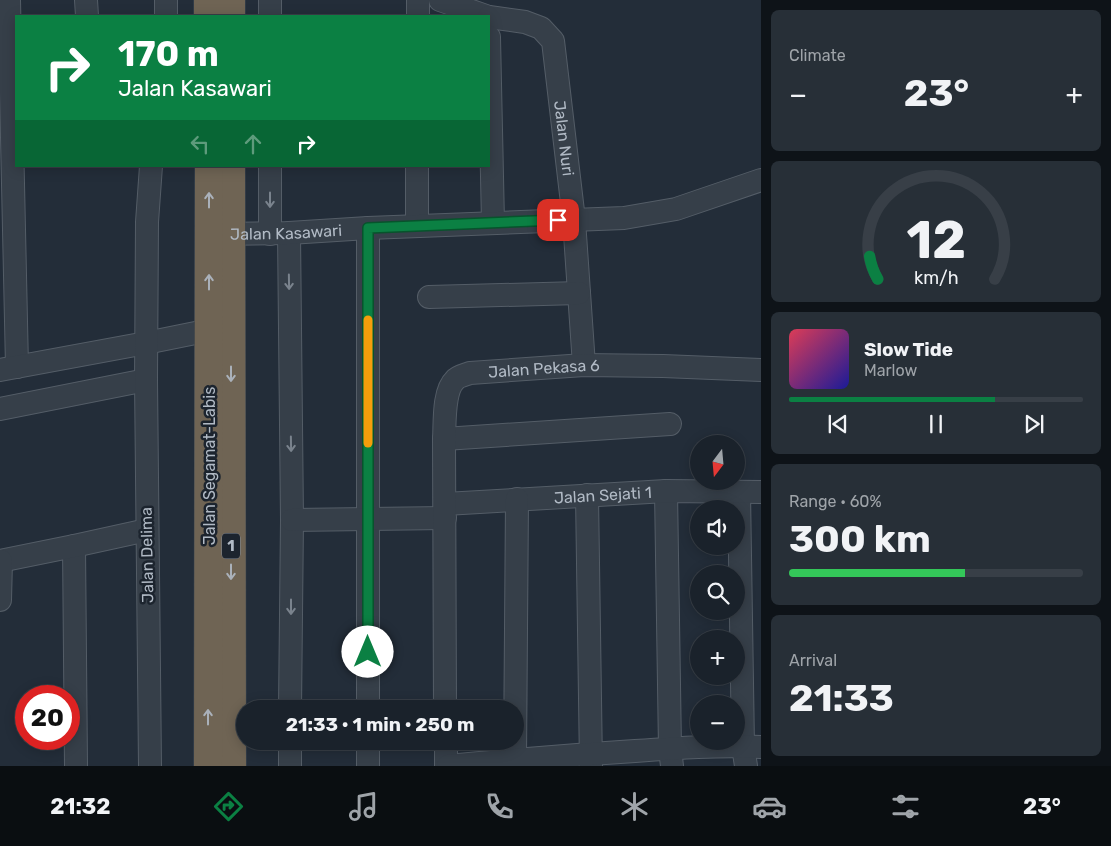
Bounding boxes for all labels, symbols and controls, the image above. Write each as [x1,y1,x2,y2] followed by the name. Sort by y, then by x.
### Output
[118,33,219,75] text: 170 m
[35,35,100,100] icon: right
[789,46,846,65] text: Climate
[904,70,969,116] text: 23°
[118,75,272,102] text: Jalan Kasawari
[789,78,807,111] text: −
[1066,78,1083,111] text: +
[551,99,578,177] street label: Jalan Nuri
[186,130,214,158] icon: left
[239,130,267,158] icon: ahead
[292,130,320,158] icon: right
[204,192,214,208] one-way arrow
[265,192,275,208] one-way arrow
[537,199,579,241] pin
[544,206,572,234] icon: arrive
[906,209,966,271] text: 12
[230,220,343,243] street label: Jalan Kasawari
[914,267,958,288] text: km/h
[285,273,294,289] one-way arrow
[204,274,214,290] one-way arrow
[864,338,953,361] text: Slow Tide
[487,355,600,381] street label: Jalan Pekasa 6
[864,361,917,380] text: Marlow
[226,366,236,382] one-way arrow
[200,387,219,545] street label: Jalan Segamat-Labis
[824,410,852,438] icon: previous
[922,410,950,438] icon: pause
[1020,410,1048,438] icon: next
[690,435,745,490] north arrow
[690,435,745,750] map controls
[286,436,296,452] one-way arrow
[553,482,652,507] street label: Jalan Sejati 1
[789,492,882,511] text: Range · 60%
[690,500,745,555] button: sound
[137,507,157,603] street label: Jalan Delima
[789,516,931,562] text: 300 km
[222,534,240,558] road number: 1
[226,563,236,579] one-way arrow
[690,565,745,620] button: search
[286,598,296,614] one-way arrow
[341,625,393,677] position arrow
[690,630,745,685] button: +
[789,651,837,670] text: Arrival
[789,675,894,721] text: 21:33
[15,685,80,750] speed limit sign: 20
[690,695,745,750] button: −
[203,710,213,726] one-way arrow
[286,713,474,736] text: 21:33 · 1 min · 250 m
[211,789,246,824] icon: directions
[346,789,381,824] icon: music
[482,789,517,824] icon: phone
[617,789,652,824] icon: climate
[752,789,787,824] icon: car
[888,789,923,824] icon: filters
[50,793,111,820] text: 21:32
[1023,793,1061,820] text: 23°

